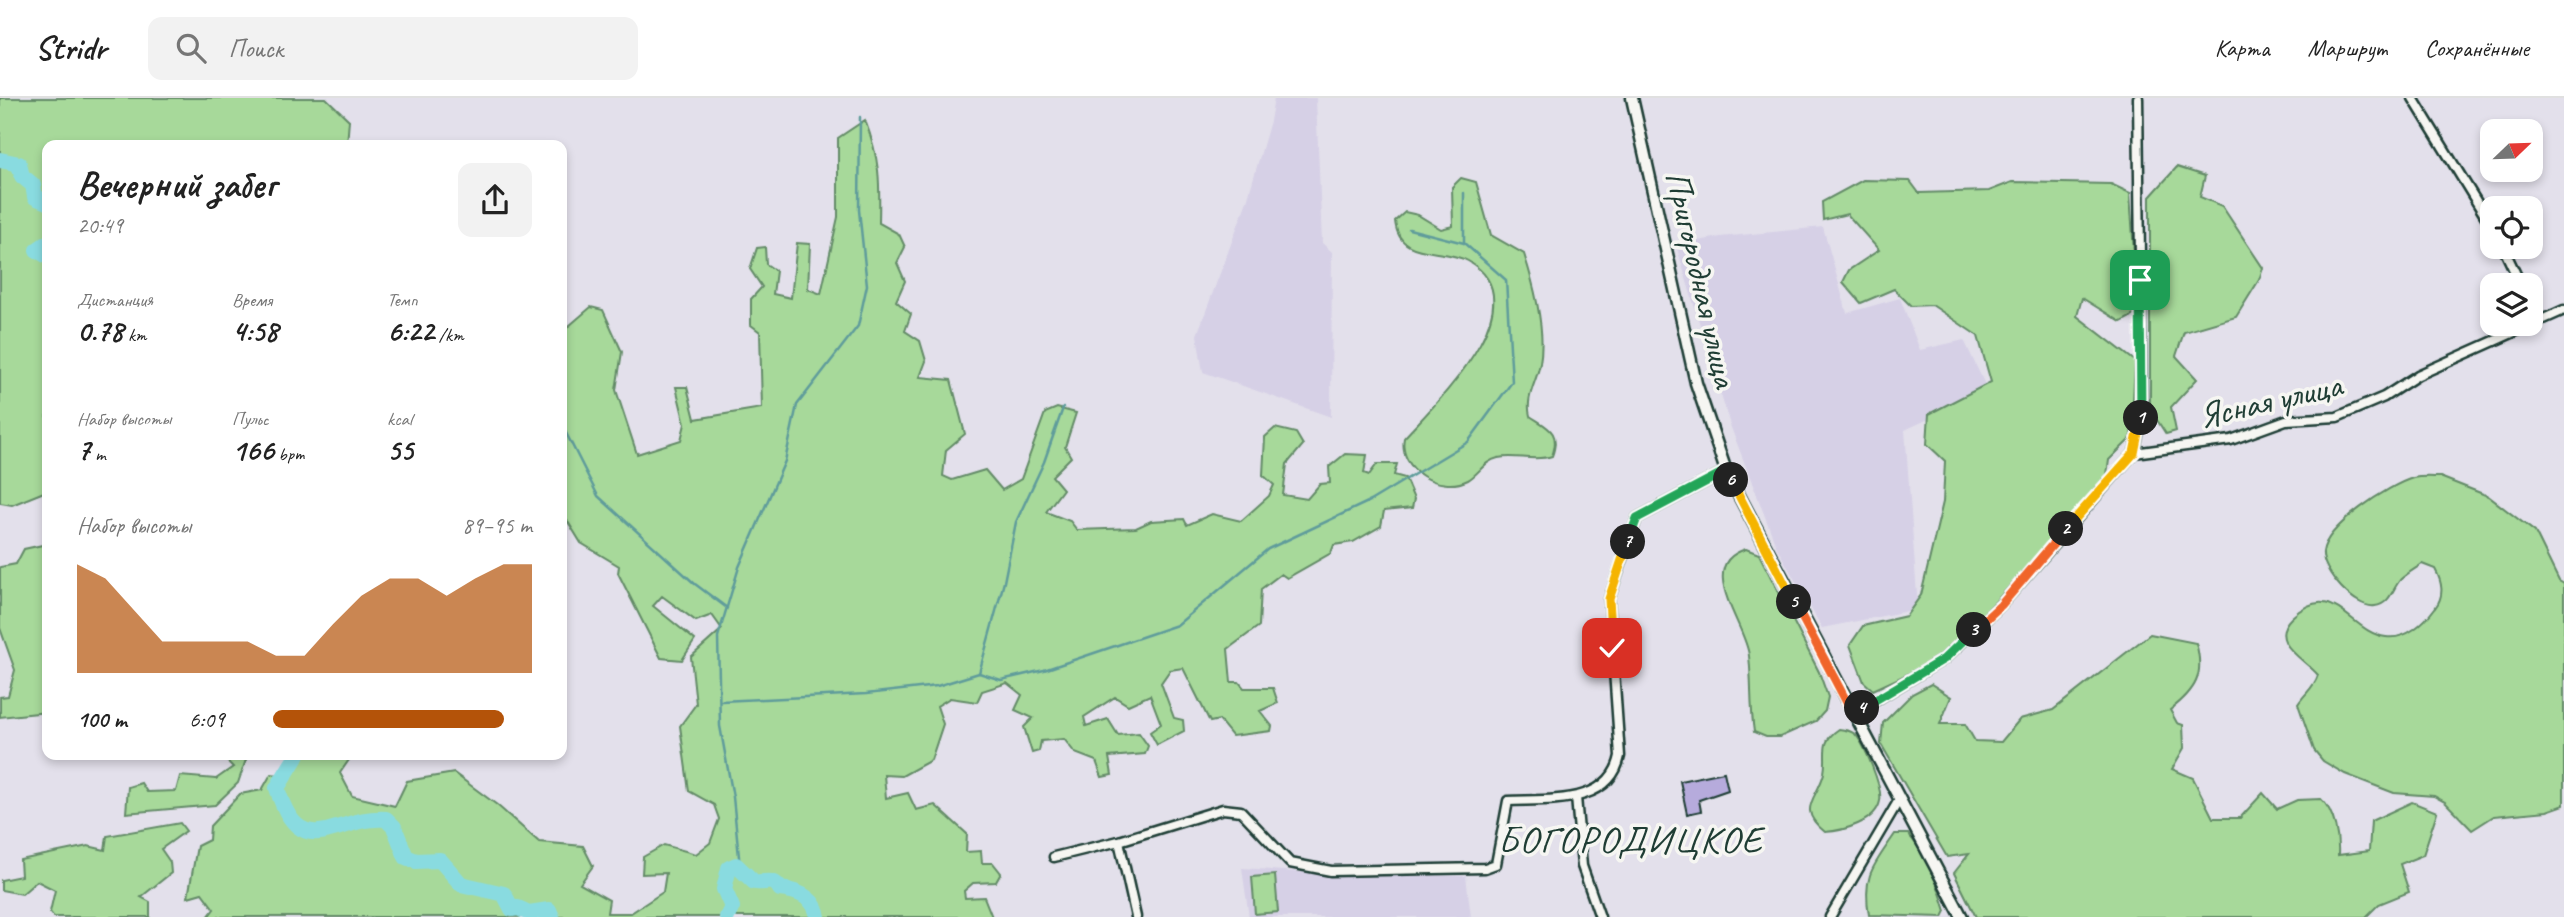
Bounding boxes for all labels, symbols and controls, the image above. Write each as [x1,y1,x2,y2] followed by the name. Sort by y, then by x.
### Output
[148,17,638,80] search box
[35,27,106,69] text: Stridr
[172,29,210,67] icon: search
[228,32,283,65] text: Поиск
[2215,33,2270,63] text: Карта
[2308,33,2387,63] text: Маршрут
[2425,33,2529,63] text: Сохранённые
[2480,119,2543,182] north arrow
[2480,119,2543,336] map controls
[77,161,276,208] text: Вечерний забег
[458,163,532,237] button: share
[1655,167,1749,393] street label: Пригородная улица
[2480,196,2543,259] button: locate
[77,211,123,240] text: 20:49
[2110,250,2170,310] pin
[2121,261,2159,299] icon: arrive
[2480,273,2543,336] button: layers
[77,288,153,312] text: Дистанция
[232,288,272,312] text: Время
[387,288,418,312] text: Темп
[77,312,123,350] text: 0.78
[232,312,278,350] text: 4:58
[387,312,434,350] text: 6:22
[123,323,147,347] text: km
[434,323,464,347] text: /km
[2194,362,2348,439] street label: Ясная улица
[2124,400,2158,436] pin: 1
[2136,405,2145,429] text: 1
[77,407,171,431] text: Набор высоты
[232,407,269,431] text: Пульс
[387,407,412,431] text: kcal
[77,431,90,469] text: 7
[232,431,274,469] text: 166
[387,431,413,469] text: 55
[90,442,106,466] text: m
[274,442,304,466] text: bpm
[1714,462,1748,498] pin: 6
[1726,467,1735,491] text: 6
[77,511,191,540] text: Набор высоты
[462,511,532,540] text: 89–95 m
[2048,512,2084,546] pin: 2
[2061,516,2070,540] text: 2
[1610,524,1646,560] pin: 7
[1623,529,1632,553] text: 7
[1776,584,1812,620] pin: 5
[1789,589,1798,613] text: 5
[1956,612,1992,648] pin: 3
[1969,617,1978,641] text: 3
[1582,618,1642,678] pin
[1593,629,1631,667] icon: check
[1844,690,1880,726] pin: 4
[1857,695,1866,719] text: 4
[77,705,127,734] text: 100 m
[189,705,225,734] text: 6:09
[1498,816,1766,863] district label: БОГОРОДИЦКОЕ

